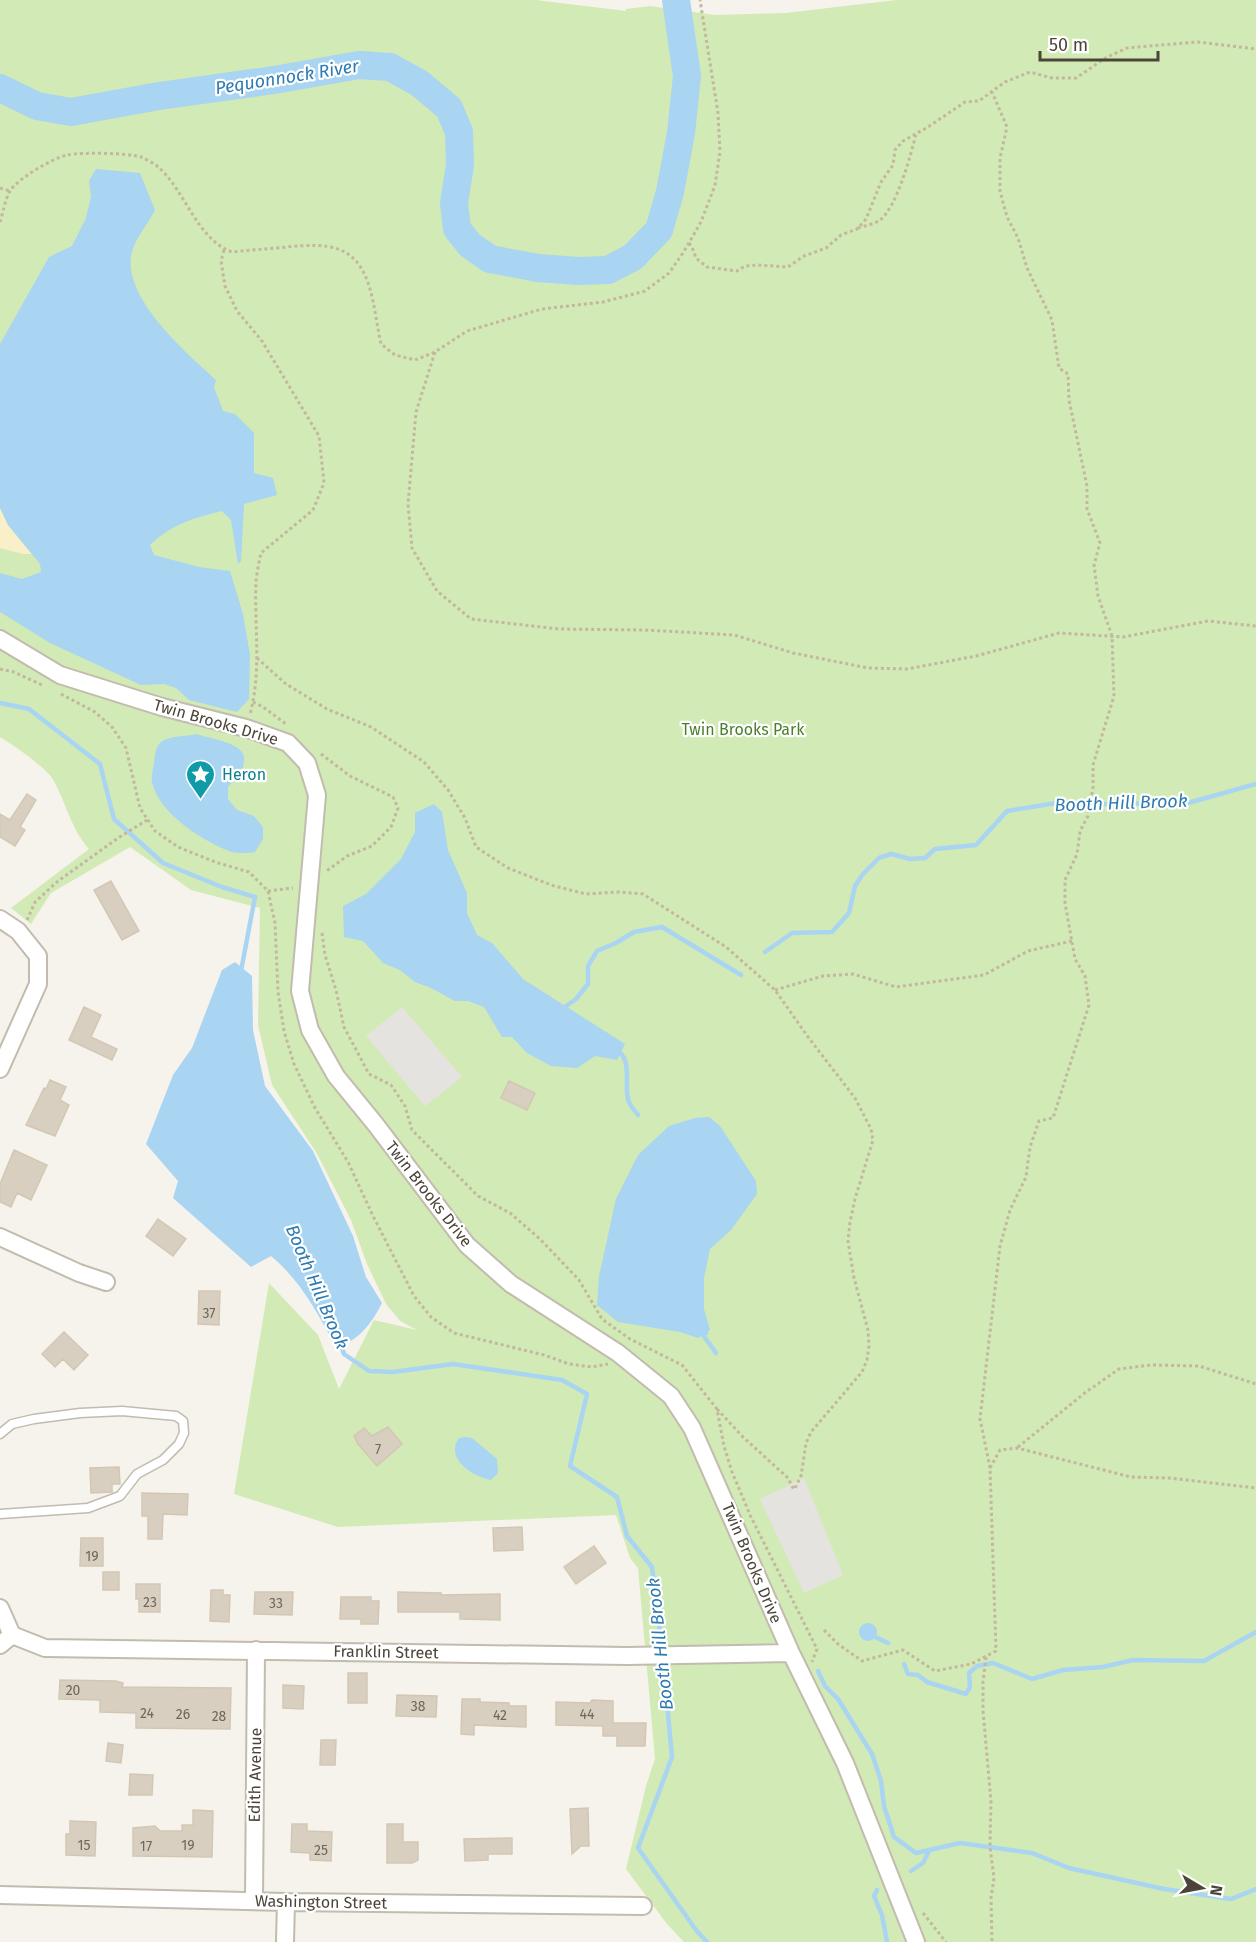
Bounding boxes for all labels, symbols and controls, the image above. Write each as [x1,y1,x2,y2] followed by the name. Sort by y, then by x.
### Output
[1040,24,1158,62] scale bar
[1049,34,1088,56] text: 50 m
[214,55,361,99] water label: Pequonnock River
[151,695,281,749] street label: Twin Brooks Drive
[682,720,805,739] park label: Twin Brooks Park
[185,758,217,800] place icon: Heron
[222,765,266,784] place label: Heron
[1054,790,1188,816] water label: Booth Hill Brook
[382,1137,476,1251] street label: Twin Brooks Drive
[281,1221,353,1353] water label: Booth Hill Brook
[202,1305,216,1322] house number: 37
[375,1441,381,1458] house number: 7
[718,1500,786,1626] street label: Twin Brooks Drive
[85,1548,99,1565] house number: 19
[642,1576,678,1711] water label: Booth Hill Brook
[143,1594,157,1611] house number: 23
[269,1595,283,1612] house number: 33
[333,1642,439,1662] street label: Franklin Street
[66,1682,81,1699] house number: 20
[411,1698,426,1715] house number: 38
[140,1705,155,1722] house number: 24
[176,1706,190,1723] house number: 26
[580,1706,595,1723] house number: 44
[493,1707,507,1724] house number: 42
[212,1708,227,1725] house number: 28
[245,1727,265,1823] street label: Edith Avenue
[77,1837,91,1854] house number: 15
[181,1837,195,1854] house number: 19
[140,1838,152,1855] house number: 17
[314,1842,328,1859] house number: 25
[1172,1858,1232,1918] north arrow
[1206,1884,1227,1897] text: N
[255,1891,387,1913] street label: Washington Street

